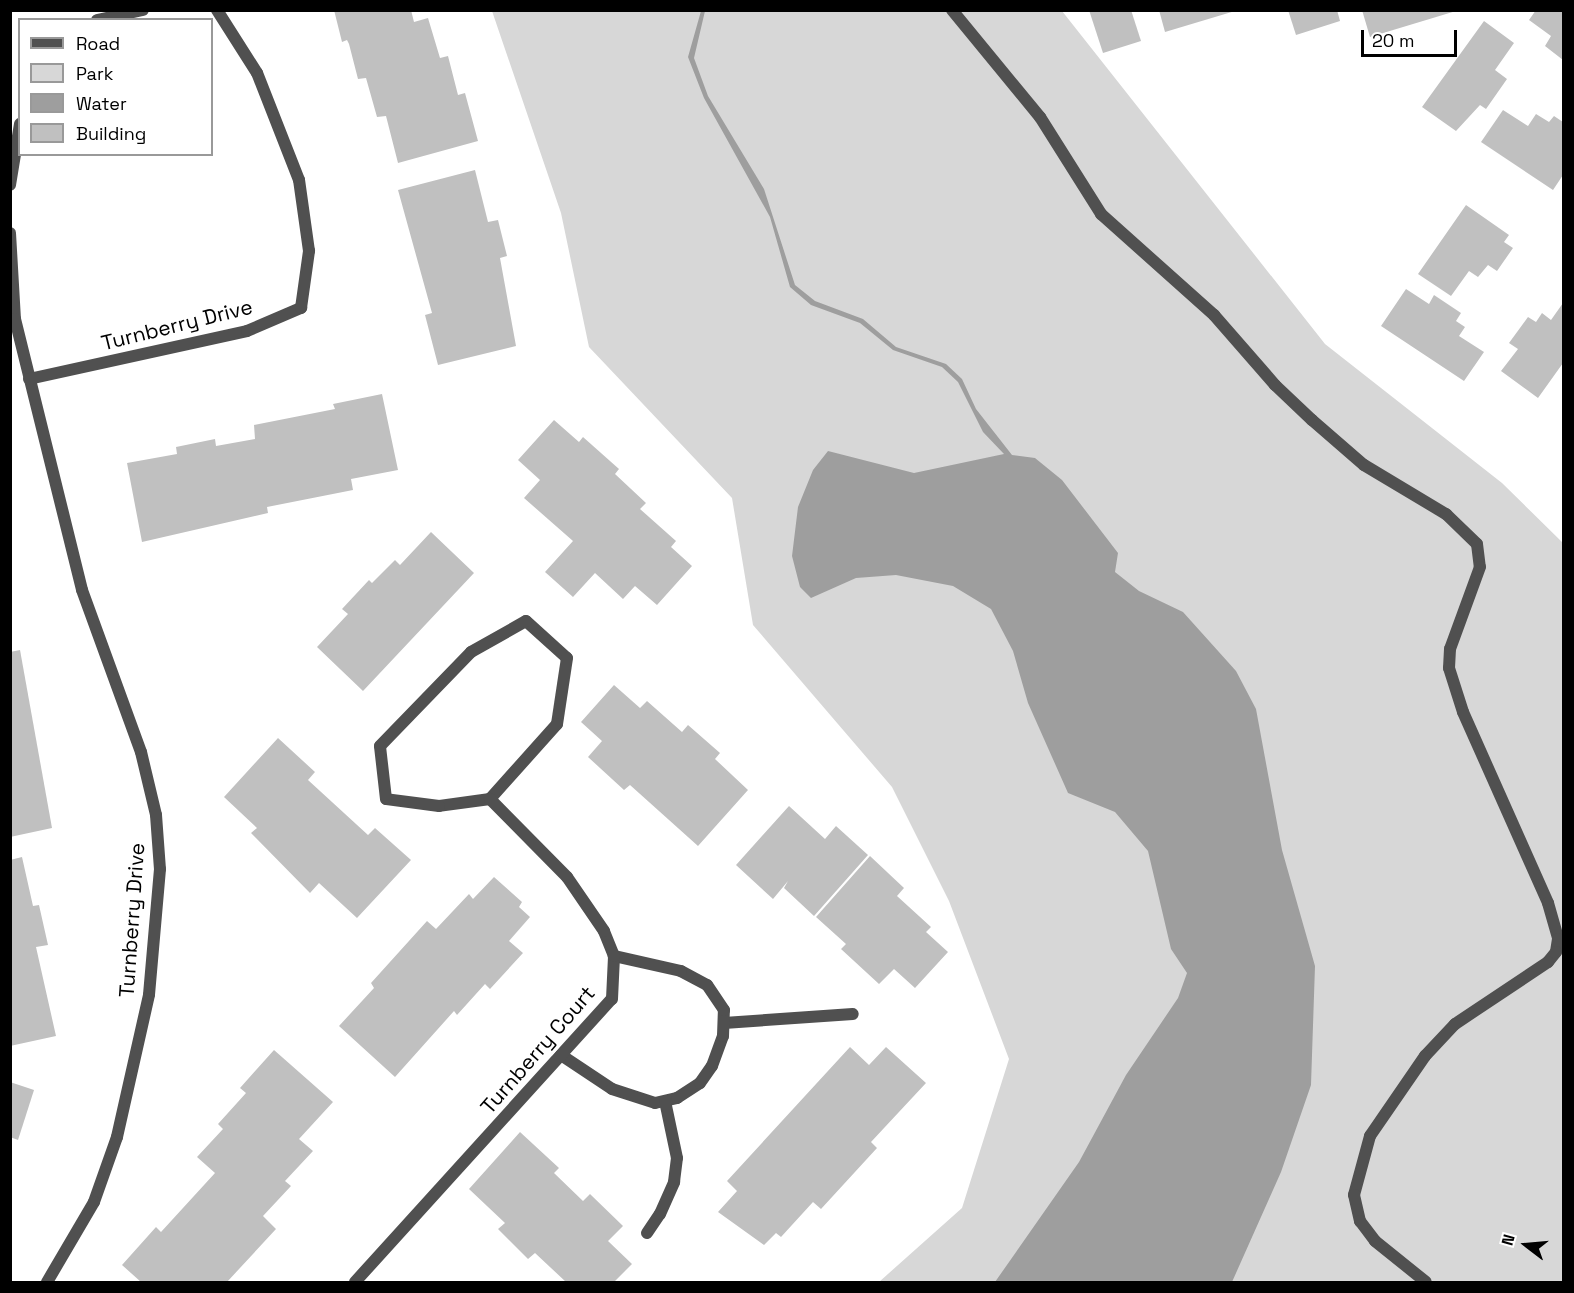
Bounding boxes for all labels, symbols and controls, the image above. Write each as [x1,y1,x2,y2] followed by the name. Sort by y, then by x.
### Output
[18,18,213,156] legend
[1364,18,1460,56] scale bar
[1372,29,1415,52] text: 20 m
[76,32,120,55] text: Road
[76,62,113,85] text: Park
[76,92,127,115] text: Water
[76,122,146,145] text: Building
[99,294,255,356] street label: Turnberry Drive
[114,842,150,998] street label: Turnberry Drive
[476,981,600,1119] street label: Turnberry Court
[1496,1215,1556,1275] north arrow
[1497,1232,1520,1248] text: N

